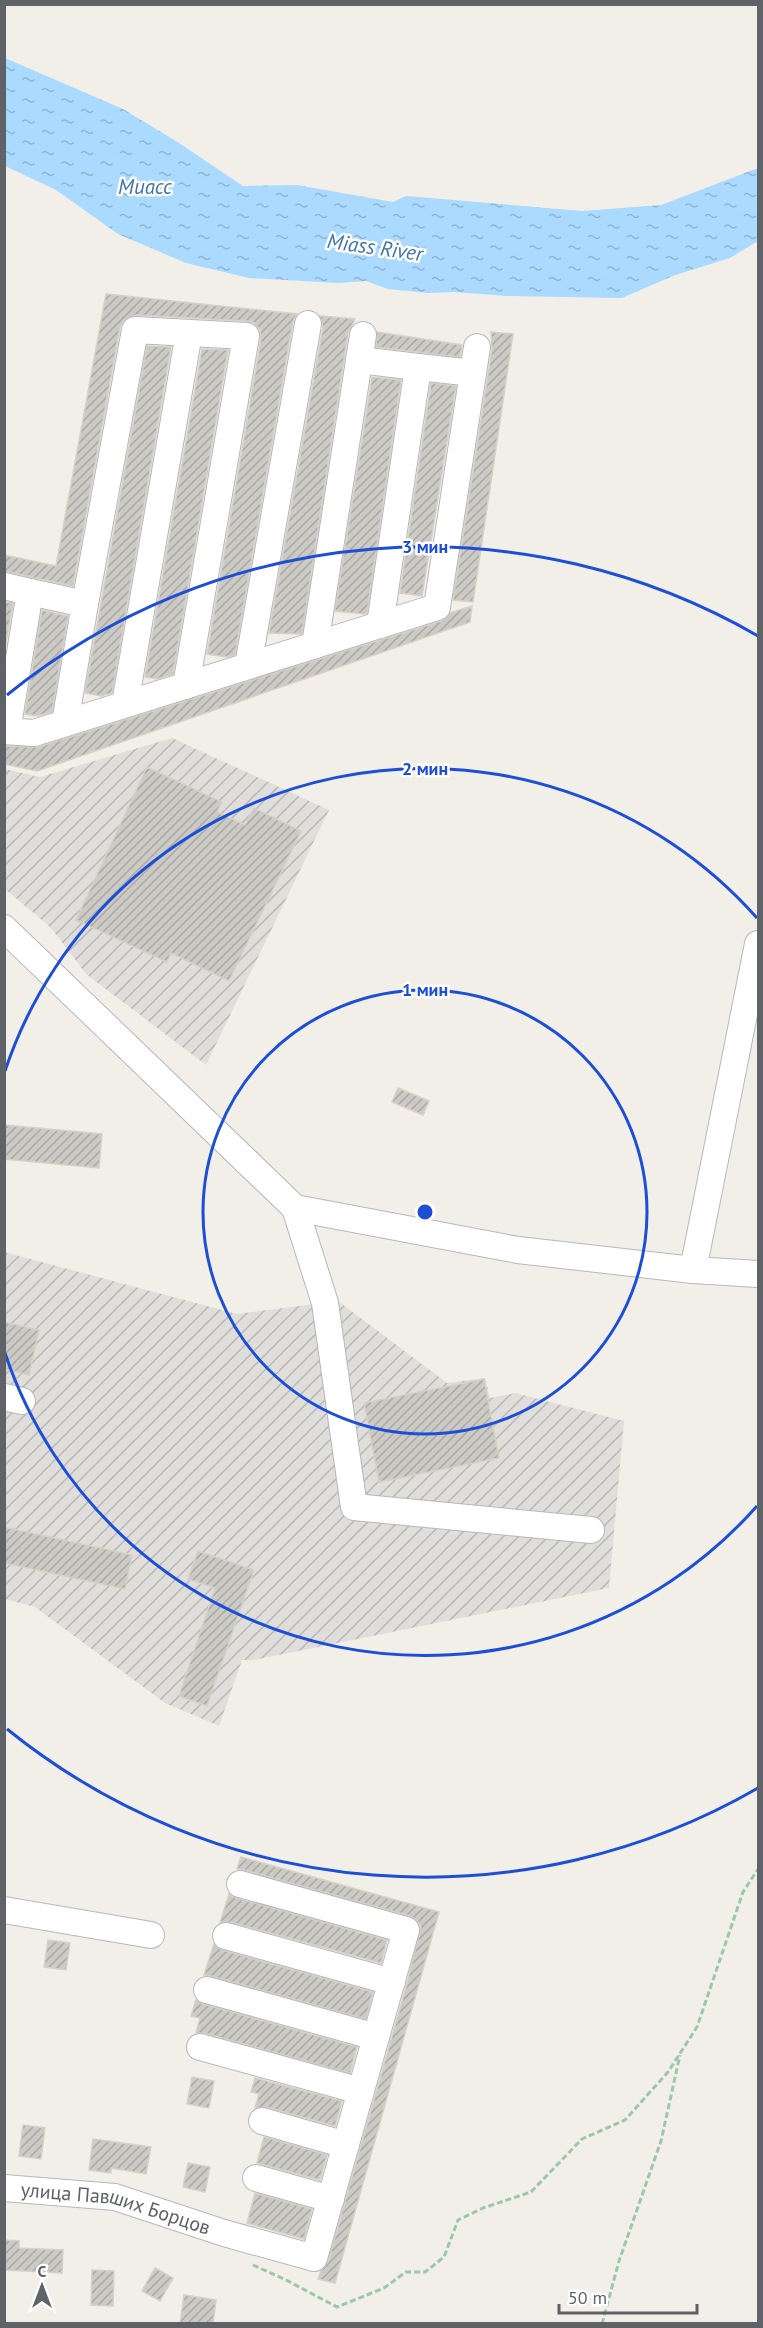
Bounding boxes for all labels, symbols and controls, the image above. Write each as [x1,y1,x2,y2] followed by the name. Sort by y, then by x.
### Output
[118,173,173,200] water label: Миасс
[325,227,427,267] water label: Miass River
[402,535,448,558] text: 3 мин
[402,757,448,780] text: 2 мин
[402,978,448,1001] text: 1 мин
[415,1202,435,1222] centre of rings
[20,2176,214,2241] street label: улица Павших Борцов
[12,2256,72,2316] north arrow
[38,2261,47,2281] text: С
[559,2277,697,2315] scale bar
[568,2286,607,2309] text: 50 m

